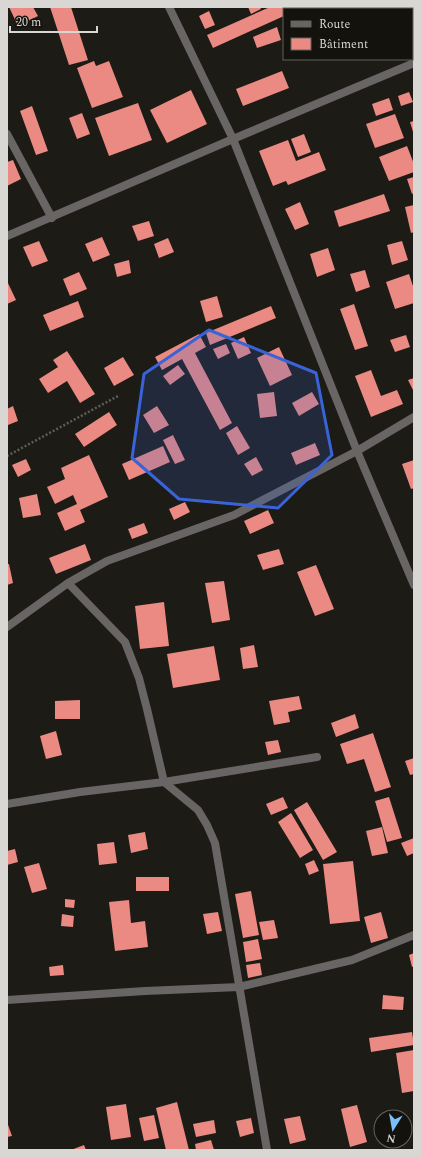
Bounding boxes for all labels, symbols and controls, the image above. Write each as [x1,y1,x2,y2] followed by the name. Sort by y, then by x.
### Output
[10,8,97,34] scale bar
[283,8,413,60] legend
[16,13,41,32] text: 20 m
[319,15,350,34] text: Route
[319,35,368,54] text: Bâtiment
[373,1109,413,1149] north arrow
[385,1129,397,1148] text: N

